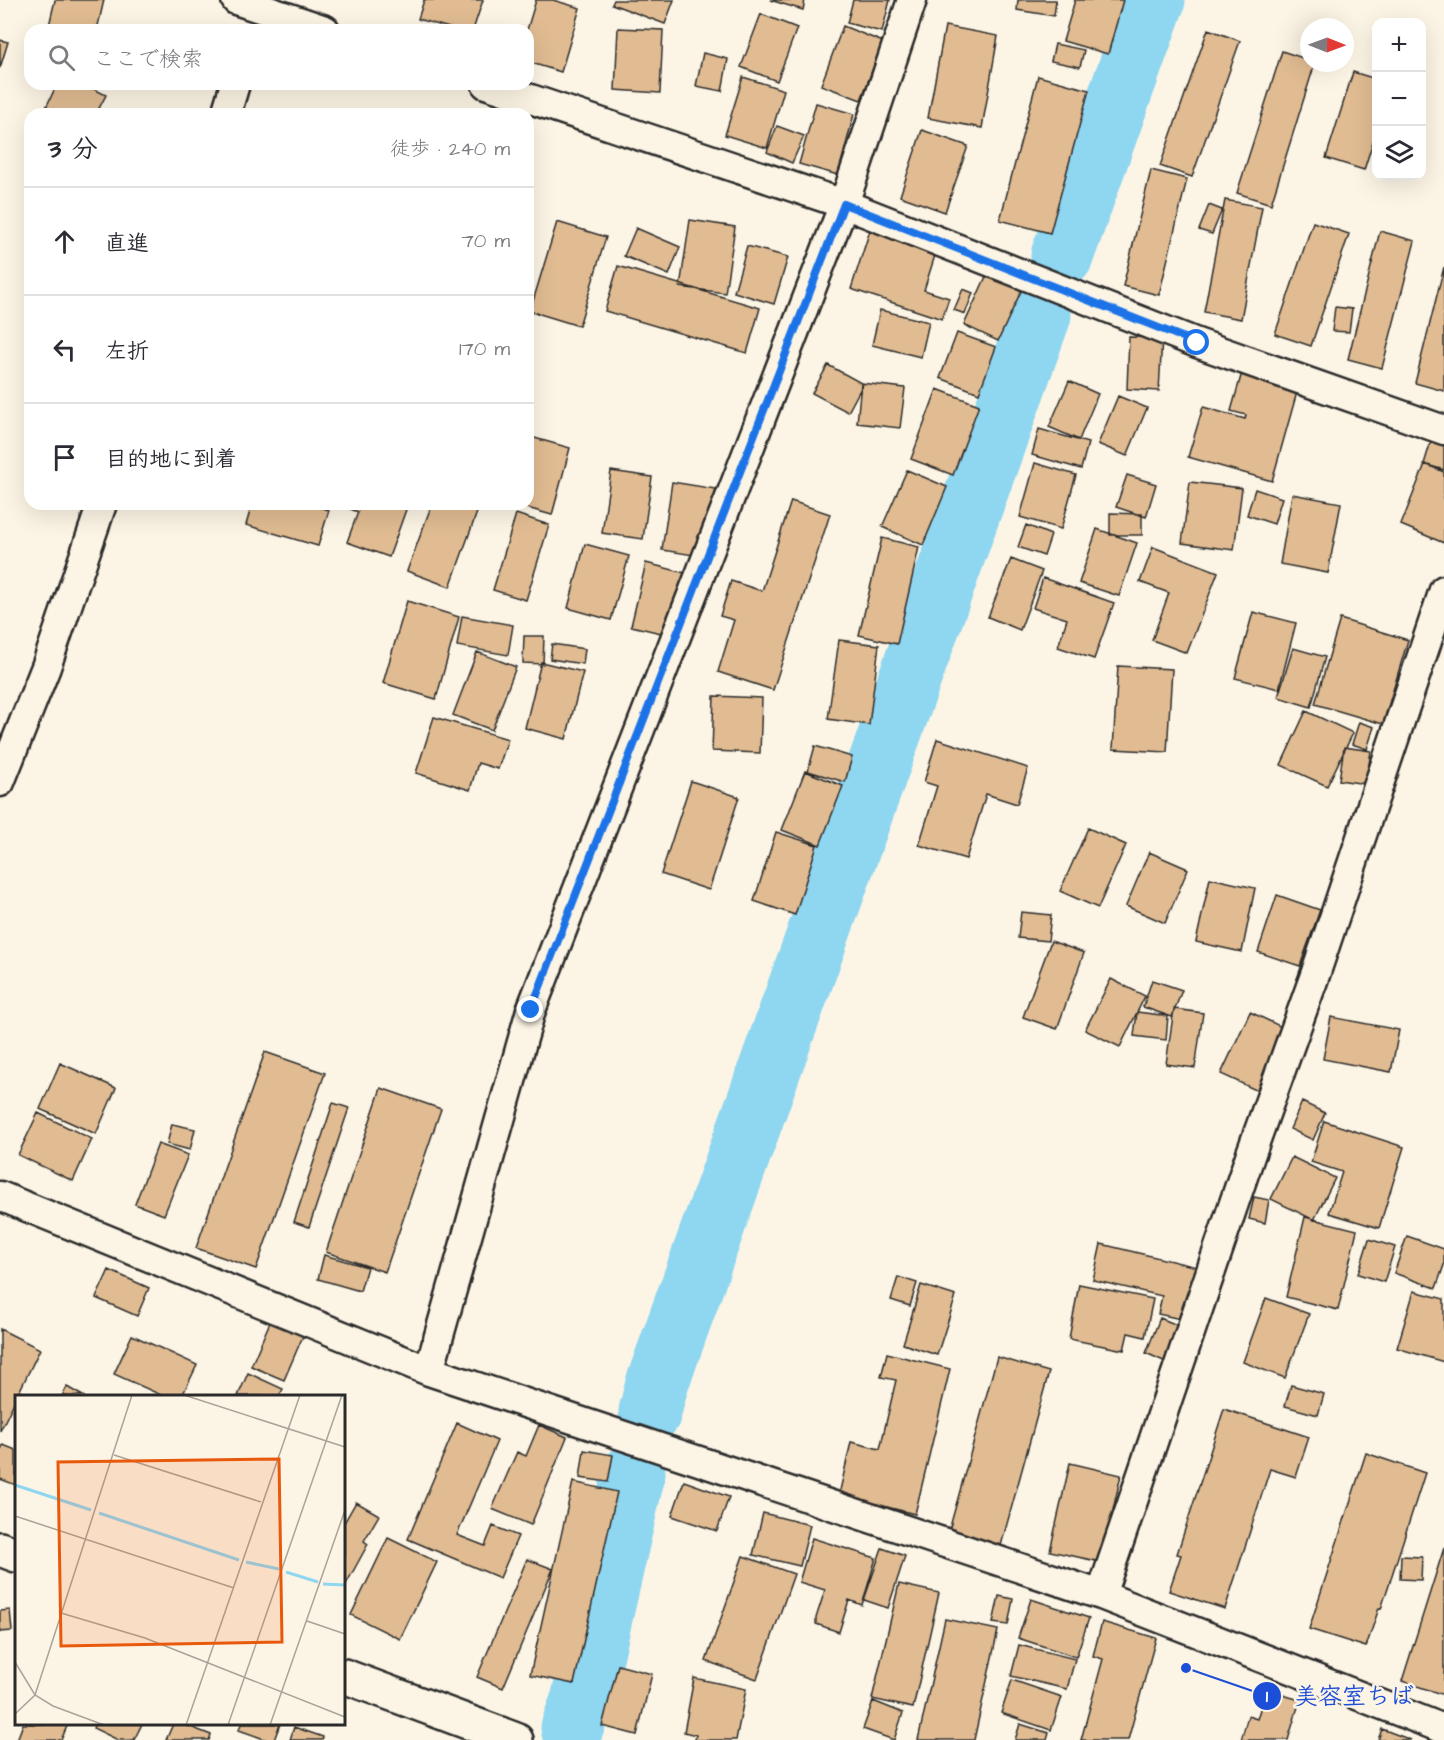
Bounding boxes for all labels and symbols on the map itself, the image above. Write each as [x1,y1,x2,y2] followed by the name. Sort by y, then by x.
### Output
[1300,18,1354,72] north arrow
[1183,329,1209,355] route start
[517,996,543,1022] route end
[15,1395,345,1725] inset map
[1252,1675,1426,1717] callout: 美容室ちば
[1294,1680,1414,1714] text: 美容室ちば
[1266,1684,1269,1709] text: 1

